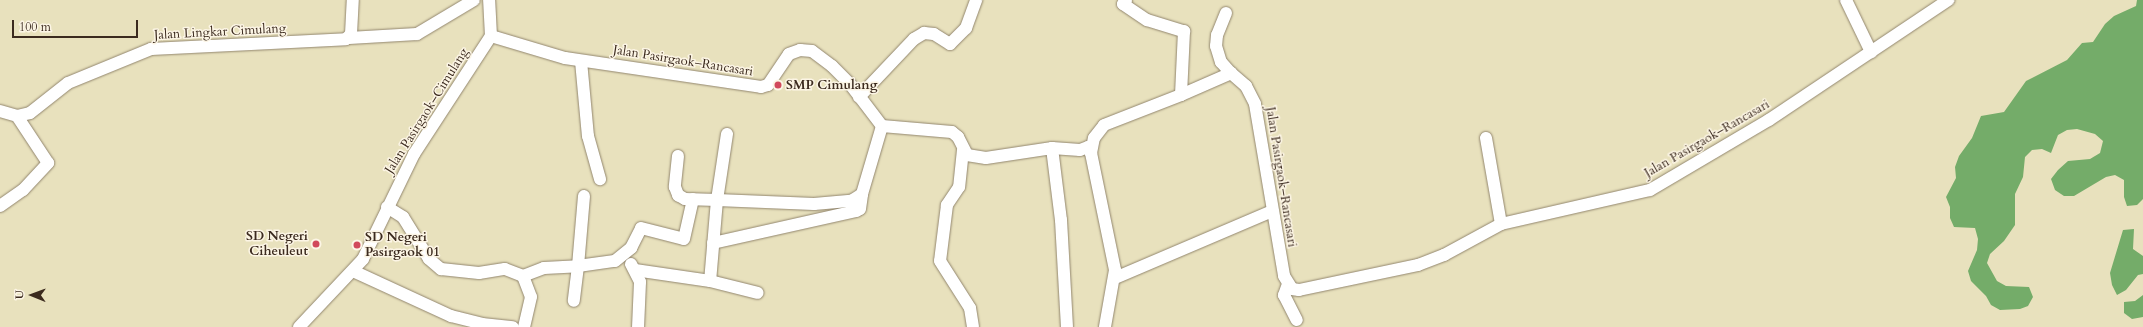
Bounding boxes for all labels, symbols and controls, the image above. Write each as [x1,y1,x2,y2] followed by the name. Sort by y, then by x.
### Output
[14,12,140,38] scale bar
[19,19,51,35] text: 100 m
[154,21,286,43] street label: Jalan Lingkar Cimulang
[612,42,754,80] street label: Jalan Pasirgaok–Rancasari
[382,45,472,177] street label: Jalan Pasirgaok–Cimulang
[786,77,877,93] place label: SMP Cimulang
[773,80,783,90] marker: SMP Cimulang
[1642,97,1772,181] street label: Jalan Pasirgaok–Rancasari
[1262,106,1300,248] street label: Jalan Pasirgaok–Rancasari
[246,229,308,260] place label: SD Negeri Ciheuleut
[365,230,440,261] place label: SD Negeri Pasirgaok 01
[311,239,321,249] marker: SD Negeri Ciheuleut
[352,240,362,250] marker: SD Negeri Pasirgaok 01
[12,275,52,315] north arrow
[12,290,27,299] text: U

